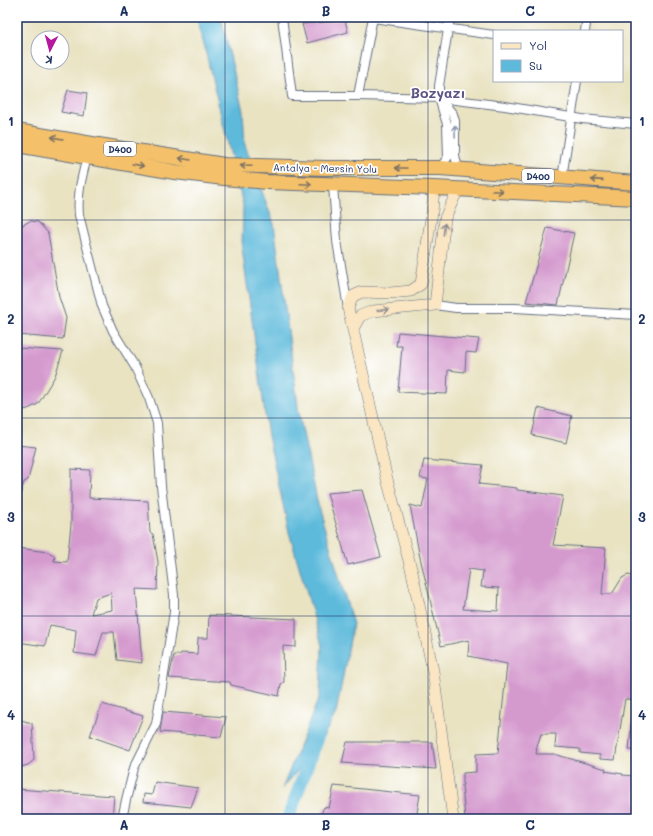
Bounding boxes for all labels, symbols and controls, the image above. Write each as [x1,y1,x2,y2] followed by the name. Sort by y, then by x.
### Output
[119,2,129,19] text: A
[322,2,331,19] text: B
[525,2,535,19] text: C
[30,30,70,70] north arrow
[493,30,623,82] legend
[529,37,547,53] text: Yol
[45,53,53,68] text: K
[529,57,542,73] text: Su
[411,83,465,102] district label: Bozyazı
[8,112,14,129] text: 1
[639,112,645,129] text: 1
[451,125,459,138] one-way arrow
[51,134,64,142] one-way arrow
[104,142,136,156] road number: D400
[179,155,192,163] one-way arrow
[273,160,377,176] street label: Antalya - Mersin Yolu
[131,162,144,170] one-way arrow
[240,162,253,170] one-way arrow
[395,164,408,172] one-way arrow
[522,169,554,183] road number: D400
[591,177,604,184] one-way arrow
[299,180,312,187] one-way arrow
[490,188,503,195] one-way arrow
[440,223,447,236] one-way arrow
[376,306,389,313] one-way arrow
[7,310,15,327] text: 2
[638,310,646,327] text: 2
[7,508,15,525] text: 3
[638,508,646,525] text: 3
[7,706,15,723] text: 4
[638,706,646,723] text: 4
[119,816,129,833] text: A
[322,816,331,833] text: B
[525,816,535,833] text: C

